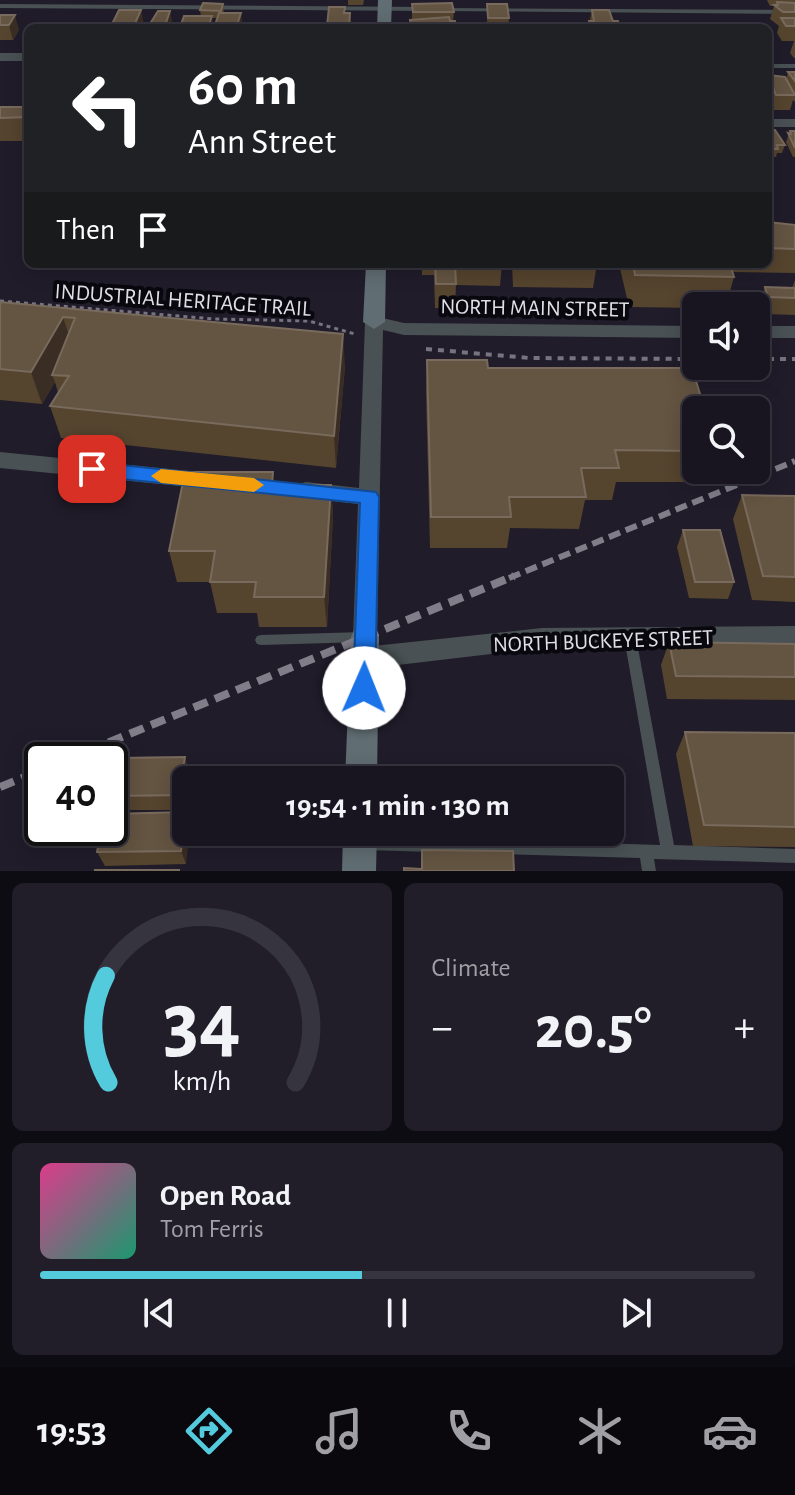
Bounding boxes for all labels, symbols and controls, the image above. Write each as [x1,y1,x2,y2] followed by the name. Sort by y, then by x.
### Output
[56,56,160,160] icon: left
[188,59,298,115] text: 60 m
[188,124,336,160] text: Ann Street
[131,208,175,252] icon: arrive
[56,215,115,245] text: Then
[54,280,313,320] street label: INDUSTRIAL HERITAGE TRAIL
[682,292,770,484] map controls
[682,292,770,380] button: sound
[440,295,630,321] street label: NORTH MAIN STREET
[682,396,770,484] button: search
[58,435,126,503] pin
[70,447,114,491] icon: arrive
[493,626,714,656] street label: NORTH BUCKEYE STREET
[322,646,406,730] position arrow
[24,742,128,846] speed limit sign: 40
[286,791,510,821] text: 19:54 · 1 min · 130 m
[432,955,510,981] text: Climate
[163,982,241,1066] text: 34
[535,999,652,1059] text: 20.5°
[432,1006,453,1050] text: −
[734,1006,755,1050] text: +
[172,1067,231,1096] text: km/h
[160,1181,291,1211] text: Open Road
[160,1216,264,1242] text: Tom Ferris
[137,1291,181,1335] icon: previous
[375,1291,419,1335] icon: pause
[614,1291,658,1335] icon: next
[181,1403,237,1459] icon: directions
[311,1403,367,1459] icon: music
[441,1403,497,1459] icon: phone
[572,1403,628,1459] icon: climate
[702,1403,758,1459] icon: car
[37,1413,107,1449] text: 19:53

